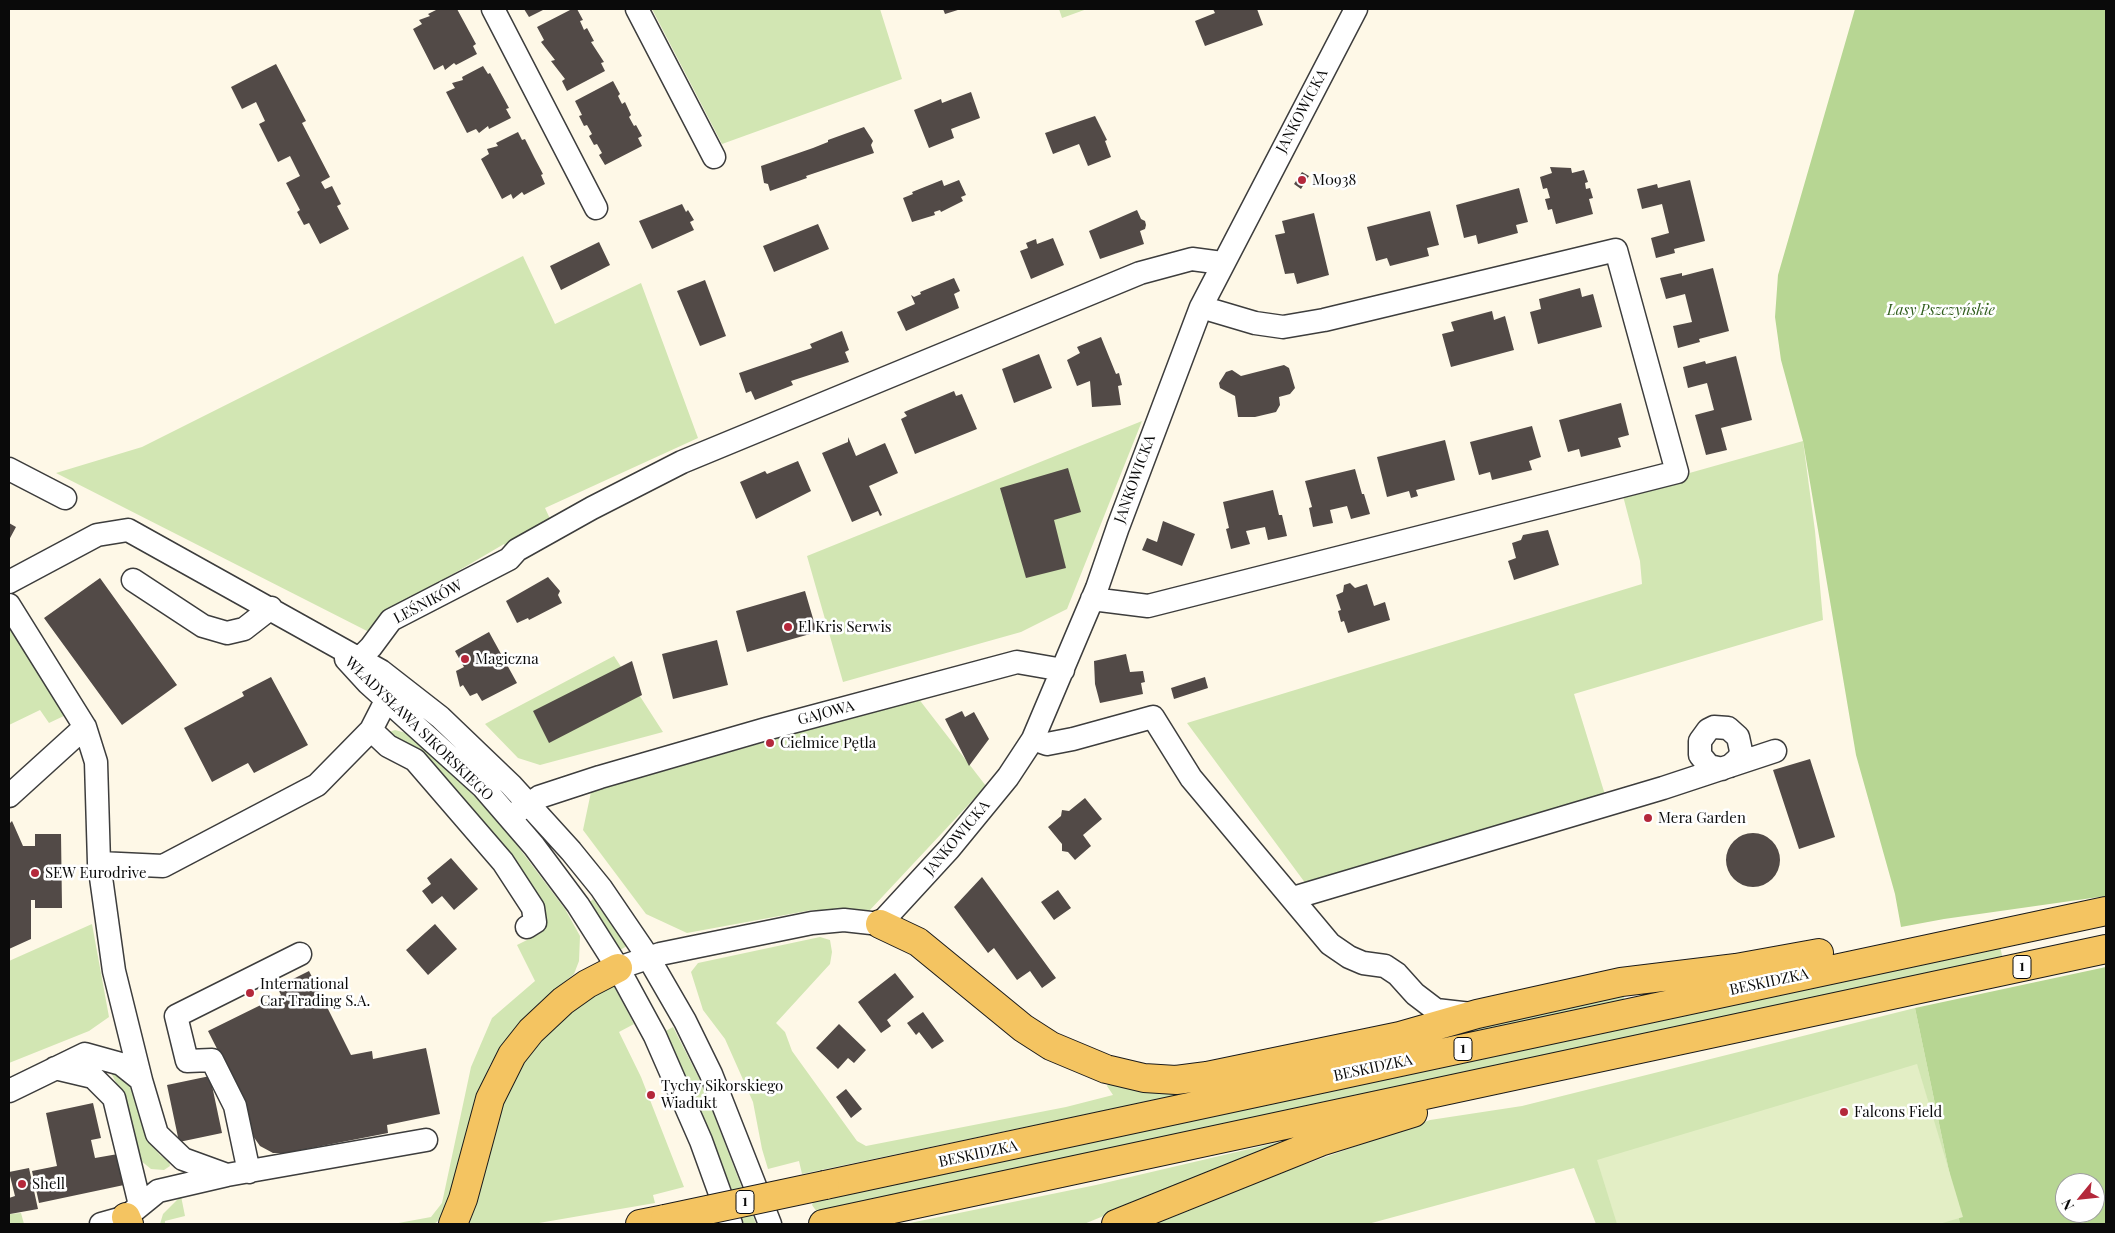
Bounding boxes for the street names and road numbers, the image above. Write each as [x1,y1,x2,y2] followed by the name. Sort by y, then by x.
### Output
[1272,66,1332,156] street label: JANKOWICKA
[1111,432,1159,526] street label: JANKOWICKA
[391,576,465,628] street label: LEŚNIKÓW
[341,653,497,805] street label: WŁADYSŁAWA SIKORSKIEGO
[796,697,856,729] street label: GAJOWA
[920,797,994,879] street label: JANKOWICKA
[2013,956,2031,979] road number: 1
[1728,965,1810,999] street label: BESKIDZKA
[1454,1038,1472,1060] road number: 1
[1332,1051,1414,1085] street label: BESKIDZKA
[937,1137,1019,1171] street label: BESKIDZKA
[736,1190,754,1214] road number: 1

